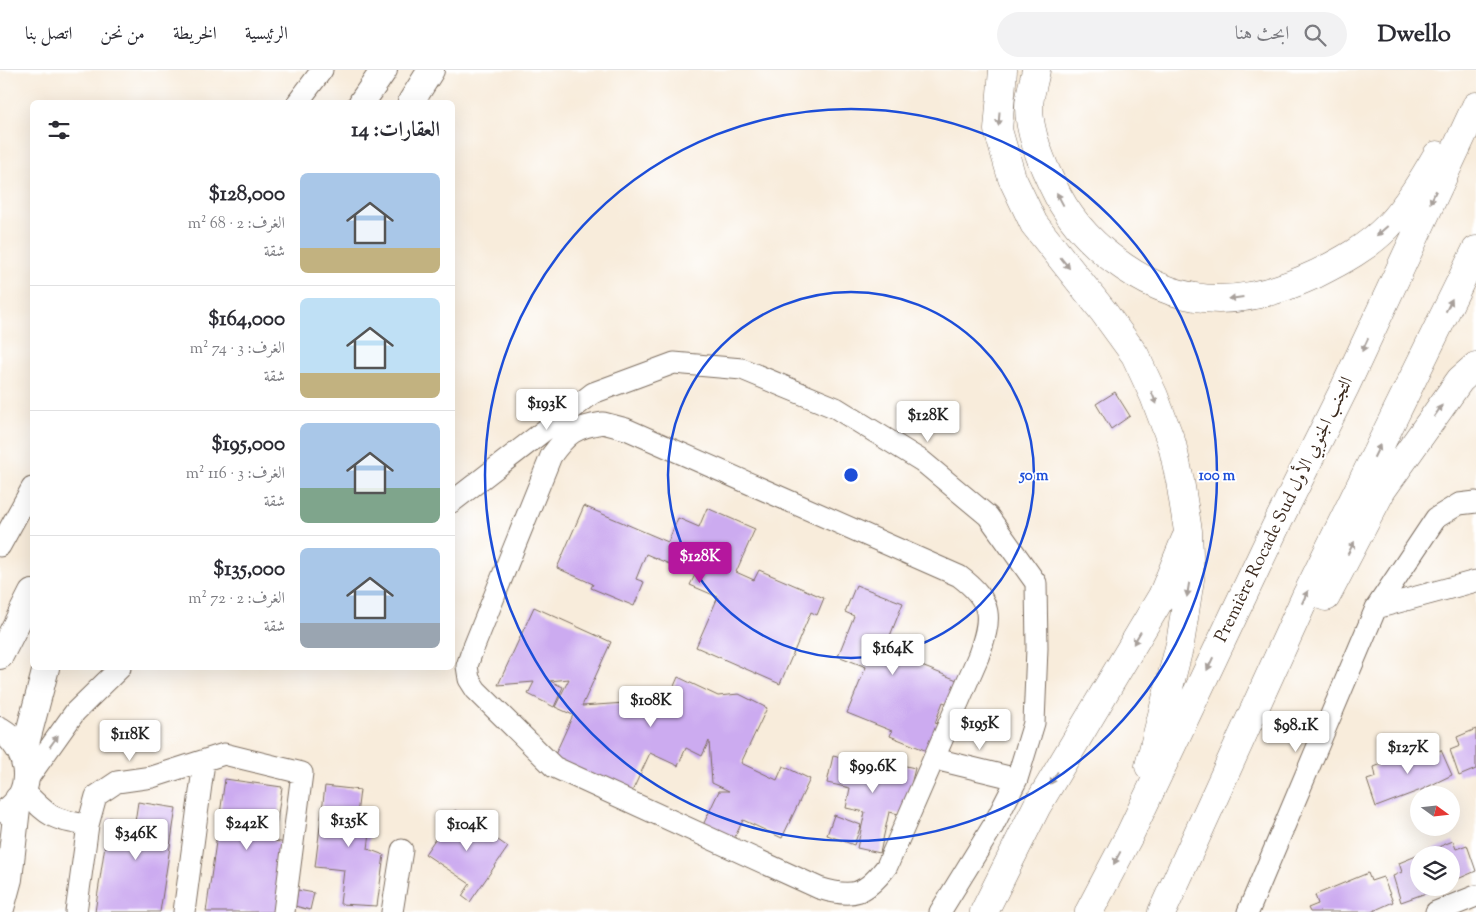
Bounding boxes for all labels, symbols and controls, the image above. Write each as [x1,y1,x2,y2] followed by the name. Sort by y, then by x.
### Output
[997,12,1347,57] search box
[1377,18,1451,52] text: Dwello
[1235,21,1289,48] text: ابحث هنا
[1301,21,1329,49] icon: search
[25,22,72,48] text: اتصل بنا
[100,22,145,48] text: من نحن
[173,22,217,48] text: الخريطة
[245,22,288,48] text: الرئيسية
[994,111,1002,127] one-way arrow
[45,116,73,144] icon: filters
[351,116,440,146] text: العقارات: 14
[209,180,285,210] text: $128,000
[1429,190,1438,205] one-way arrow
[1056,192,1064,206] one-way arrow
[340,193,400,253] icon: home
[188,213,285,236] text: الغرف: 2 · 68 m²
[1376,225,1388,237] one-way arrow
[264,241,285,264] text: شقة
[1060,256,1071,269] one-way arrow
[1228,294,1244,302] one-way arrow
[1445,298,1453,313] one-way arrow
[208,305,285,335] text: $164,000
[340,318,400,378] icon: home
[190,338,285,361] text: الغرف: 3 · 74 m²
[1360,338,1368,352] one-way arrow
[264,366,285,389] text: شقة
[1207,372,1361,647] street label: Première Rocade Sud التجنب الجنوبي الأول
[512,388,582,431] pin: $193K
[1151,391,1159,405] one-way arrow
[527,393,567,416] text: $193K
[893,400,963,443] pin: $128K
[1433,404,1443,418] one-way arrow
[907,405,949,428] text: $128K
[211,430,285,460] text: $195,000
[340,443,400,503] icon: home
[1373,444,1381,458] one-way arrow
[186,463,285,486] text: الغرف: 3 · 116 m²
[842,466,860,484] centre of rings
[1019,466,1049,487] text: 50 m
[1199,466,1236,487] text: 100 m
[264,491,285,514] text: شقة
[1347,541,1355,555] one-way arrow
[665,542,735,584] pin: $128K
[679,546,721,569] text: $128K
[213,555,285,585] text: $135,000
[340,568,400,628] icon: home
[1183,583,1191,599] one-way arrow
[188,588,285,611] text: الغرف: 2 · 72 m²
[1302,590,1310,604] one-way arrow
[264,616,285,639] text: شقة
[1132,632,1141,645] one-way arrow
[858,634,928,676] pin: $164K
[872,638,914,661] text: $164K
[1206,657,1215,672] one-way arrow
[616,686,686,728] pin: $108K
[630,690,672,713] text: $108K
[945,708,1015,751] pin: $195K
[1255,710,1337,753] pin: $98.1K
[961,713,999,736] text: $195K
[1273,715,1319,738] text: $98.1K
[95,720,165,762] pin: $118K
[111,724,150,747] text: $118K
[1373,732,1443,775] pin: $127K
[49,734,59,748] one-way arrow
[1387,737,1429,760] text: $127K
[832,752,914,794] pin: $99.6K
[849,756,897,779] text: $99.6K
[1049,771,1058,784] one-way arrow
[1410,786,1460,836] north arrow
[1410,786,1460,896] map controls
[314,806,384,848] pin: $135K
[212,808,282,851] pin: $242K
[330,810,368,833] text: $135K
[432,810,502,852] pin: $104K
[225,813,269,836] text: $242K
[446,814,488,837] text: $104K
[101,818,171,861] pin: $346K
[115,823,157,846] text: $346K
[1410,846,1460,896] button: layers
[1113,851,1121,865] one-way arrow

